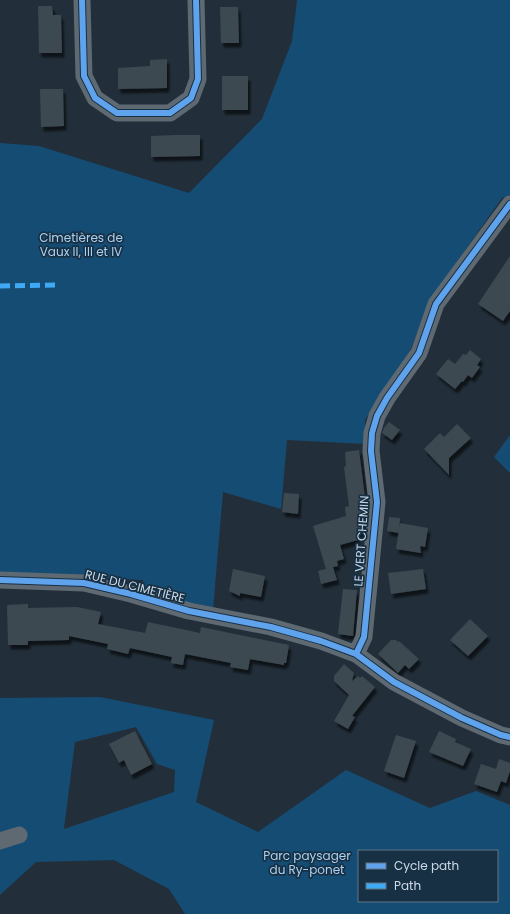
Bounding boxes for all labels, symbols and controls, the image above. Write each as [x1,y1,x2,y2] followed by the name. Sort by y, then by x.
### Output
[39,229,123,260] park label: Cimetières de Vaux II, III et IV
[349,495,373,587] street label: LE VERT CHEMIN
[83,565,187,607] street label: RUE DU CIMETIÈRE
[263,847,351,878] park label: Parc paysager du Ry-ponet
[358,850,498,902] legend
[394,857,459,874] text: Cycle path
[394,877,421,894] text: Path

